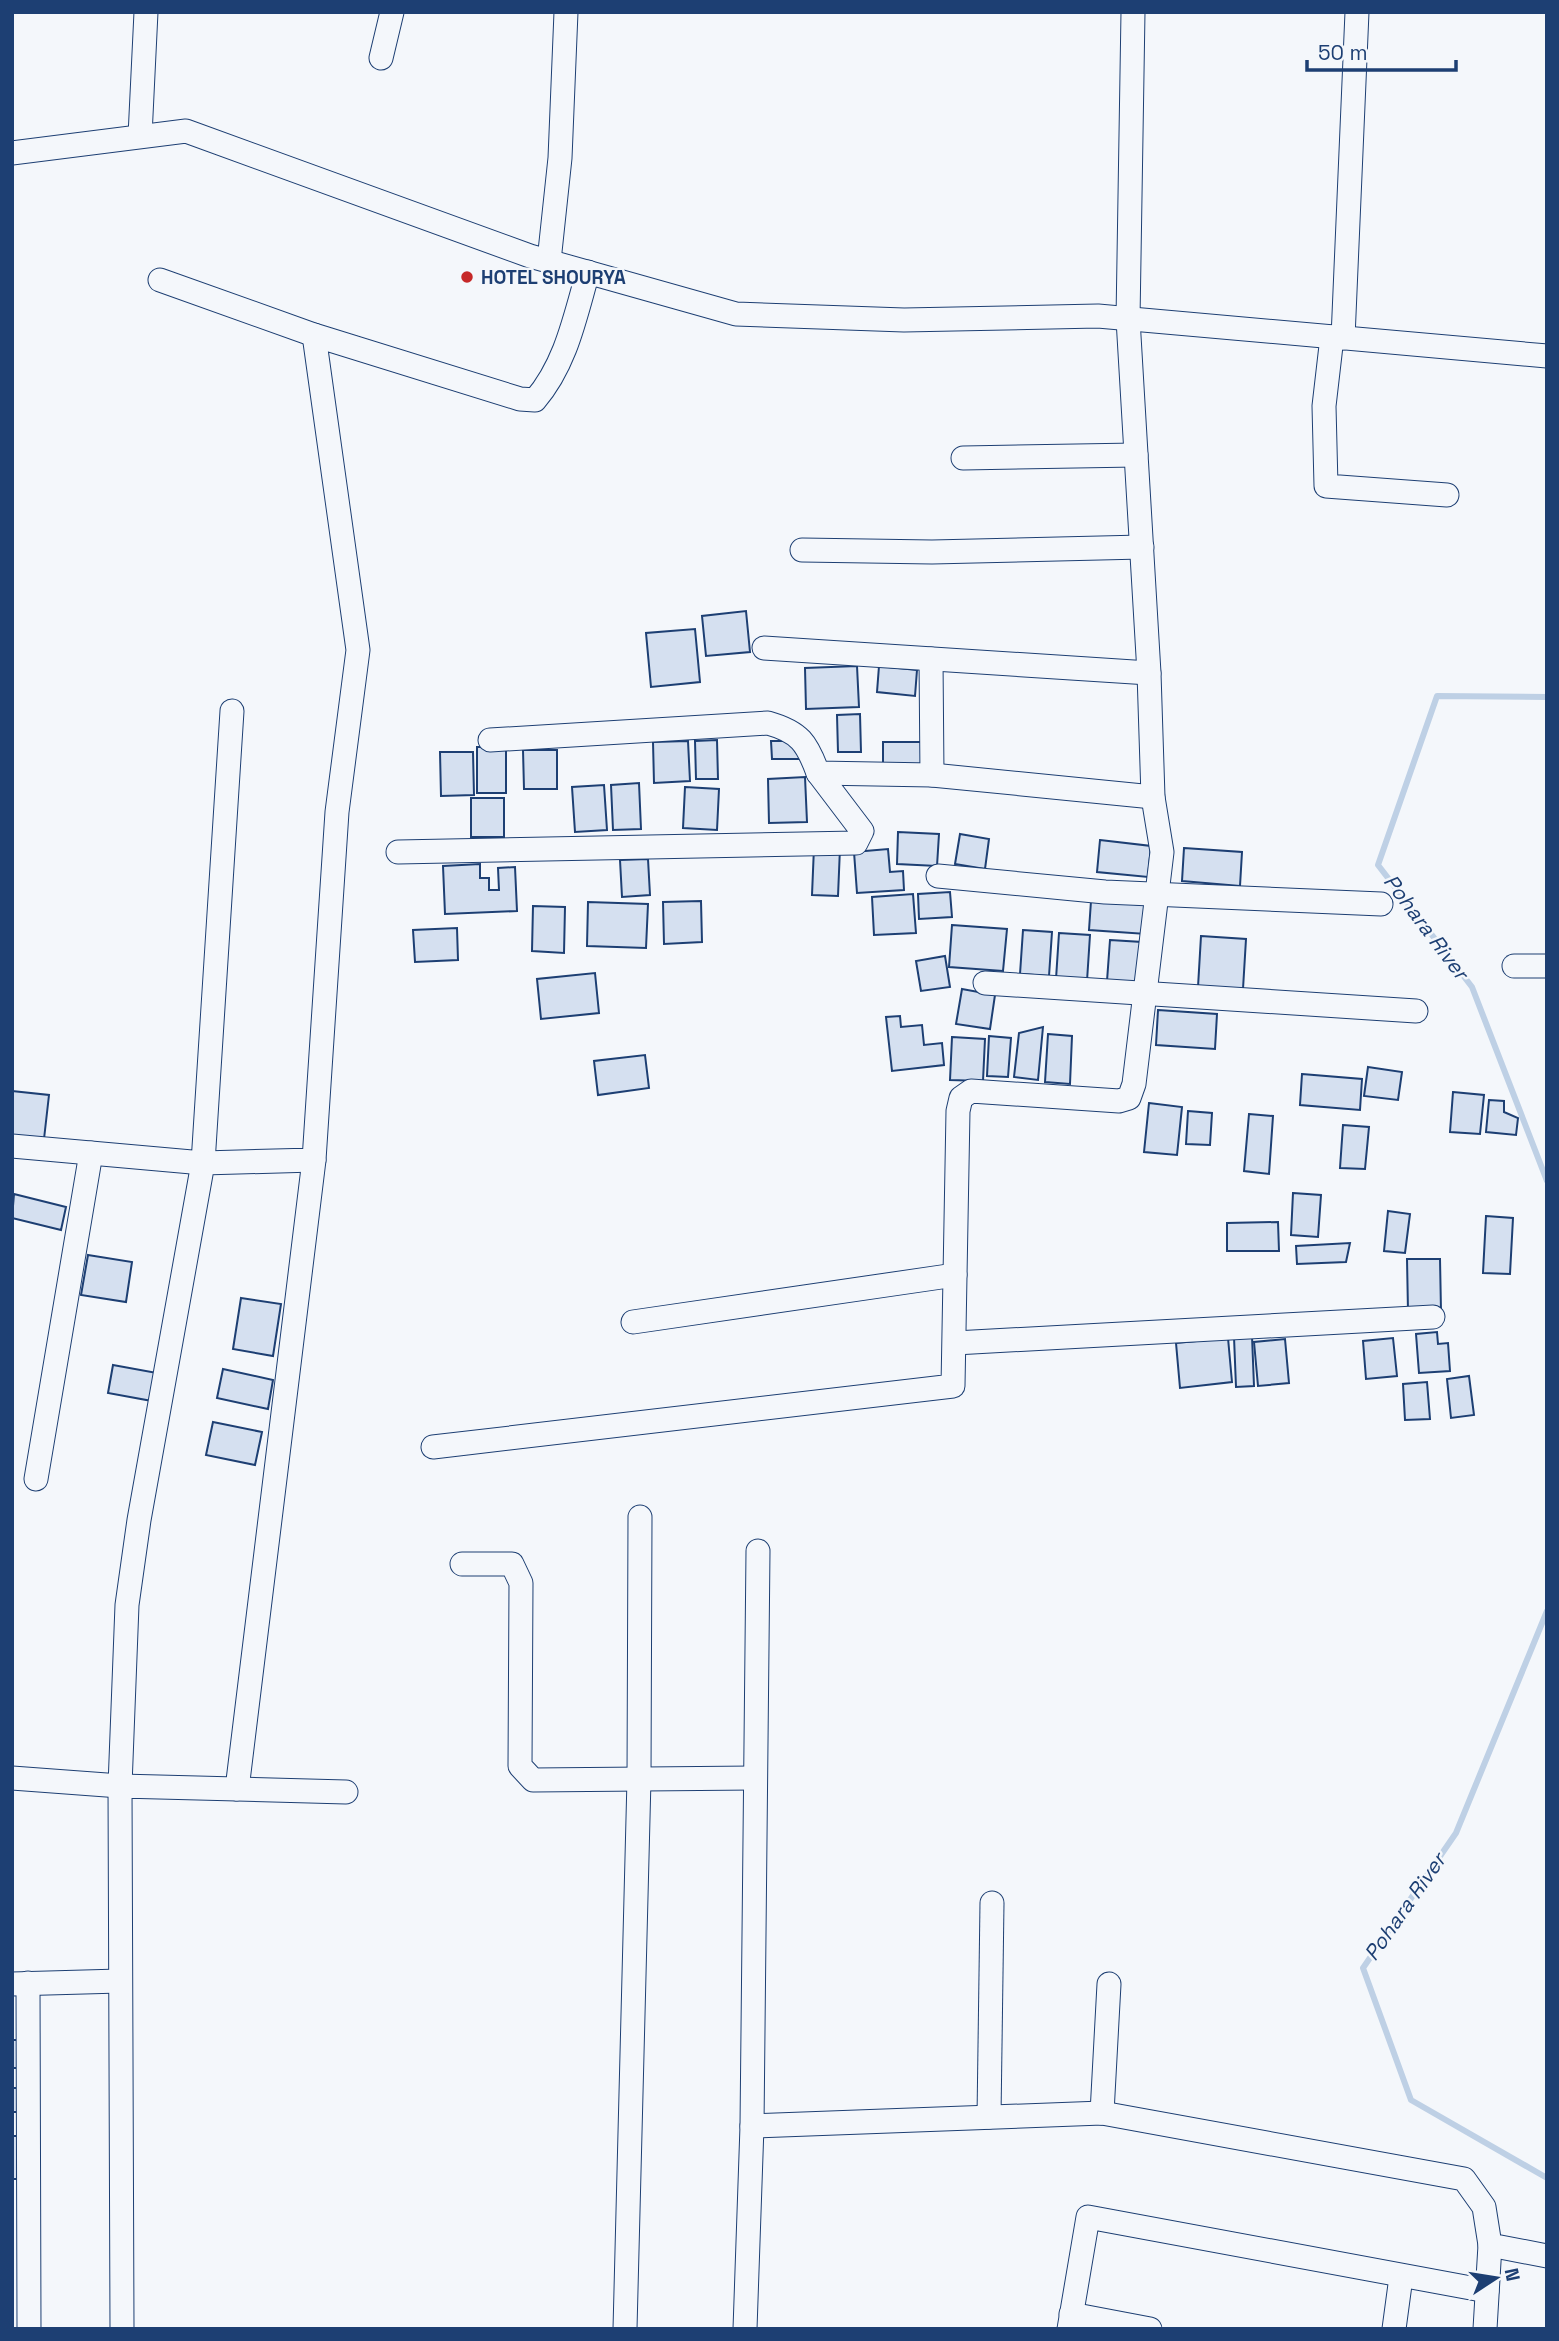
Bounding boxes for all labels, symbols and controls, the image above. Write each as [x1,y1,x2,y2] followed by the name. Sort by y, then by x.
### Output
[1307,28,1456,72] scale bar
[1318,39,1368,66] text: 50 m
[481,265,626,290] place label: HOTEL SHOURYA
[459,269,475,285] marker: HOTEL SHOURYA
[1378,869,1476,986] water label: Pohara River
[1358,1846,1453,1966] water label: Pohara River
[1461,2243,1531,2313] north arrow
[1499,2266,1526,2283] text: N

